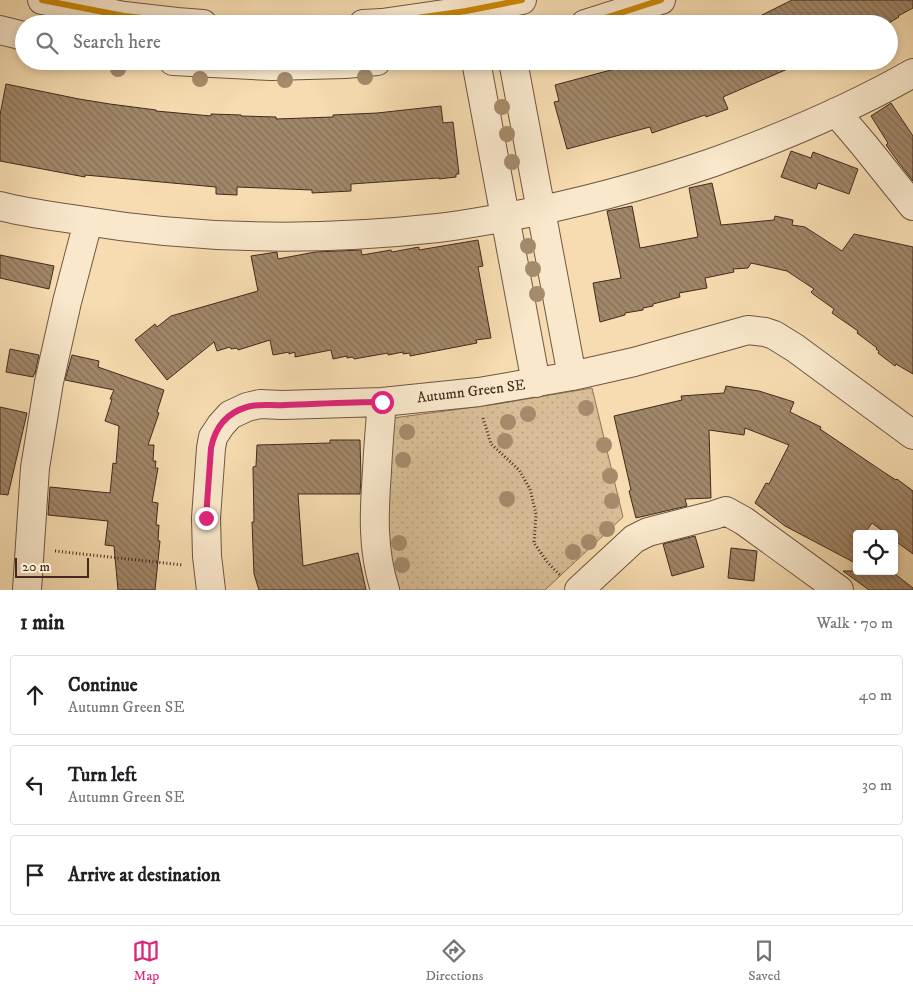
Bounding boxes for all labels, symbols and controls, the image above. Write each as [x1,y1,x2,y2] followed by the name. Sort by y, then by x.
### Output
[15,15,898,70] search box
[33,29,61,57] icon: search
[73,31,161,54] text: Search here
[416,375,527,408] street label: Autumn Green SE
[371,391,394,414] route start
[195,507,218,530] route end
[853,530,898,575] map controls
[853,530,898,575] button: locate
[15,555,89,578] scale bar
[22,558,50,576] text: 20 m
[20,610,64,636] text: 1 min
[817,613,893,633] text: Walk · 70 m
[68,674,138,697] text: Continue
[21,681,49,709] icon: ahead
[859,685,892,705] text: 40 m
[68,697,184,717] text: Autumn Green SE
[68,764,137,787] text: Turn left
[21,771,49,799] icon: left
[862,775,892,795] text: 30 m
[68,787,184,807] text: Autumn Green SE
[21,861,49,889] icon: arrive
[68,864,220,887] text: Arrive at destination
[132,937,160,985] tab: Map
[425,937,483,985] tab: Directions
[748,937,781,985] tab: Saved

